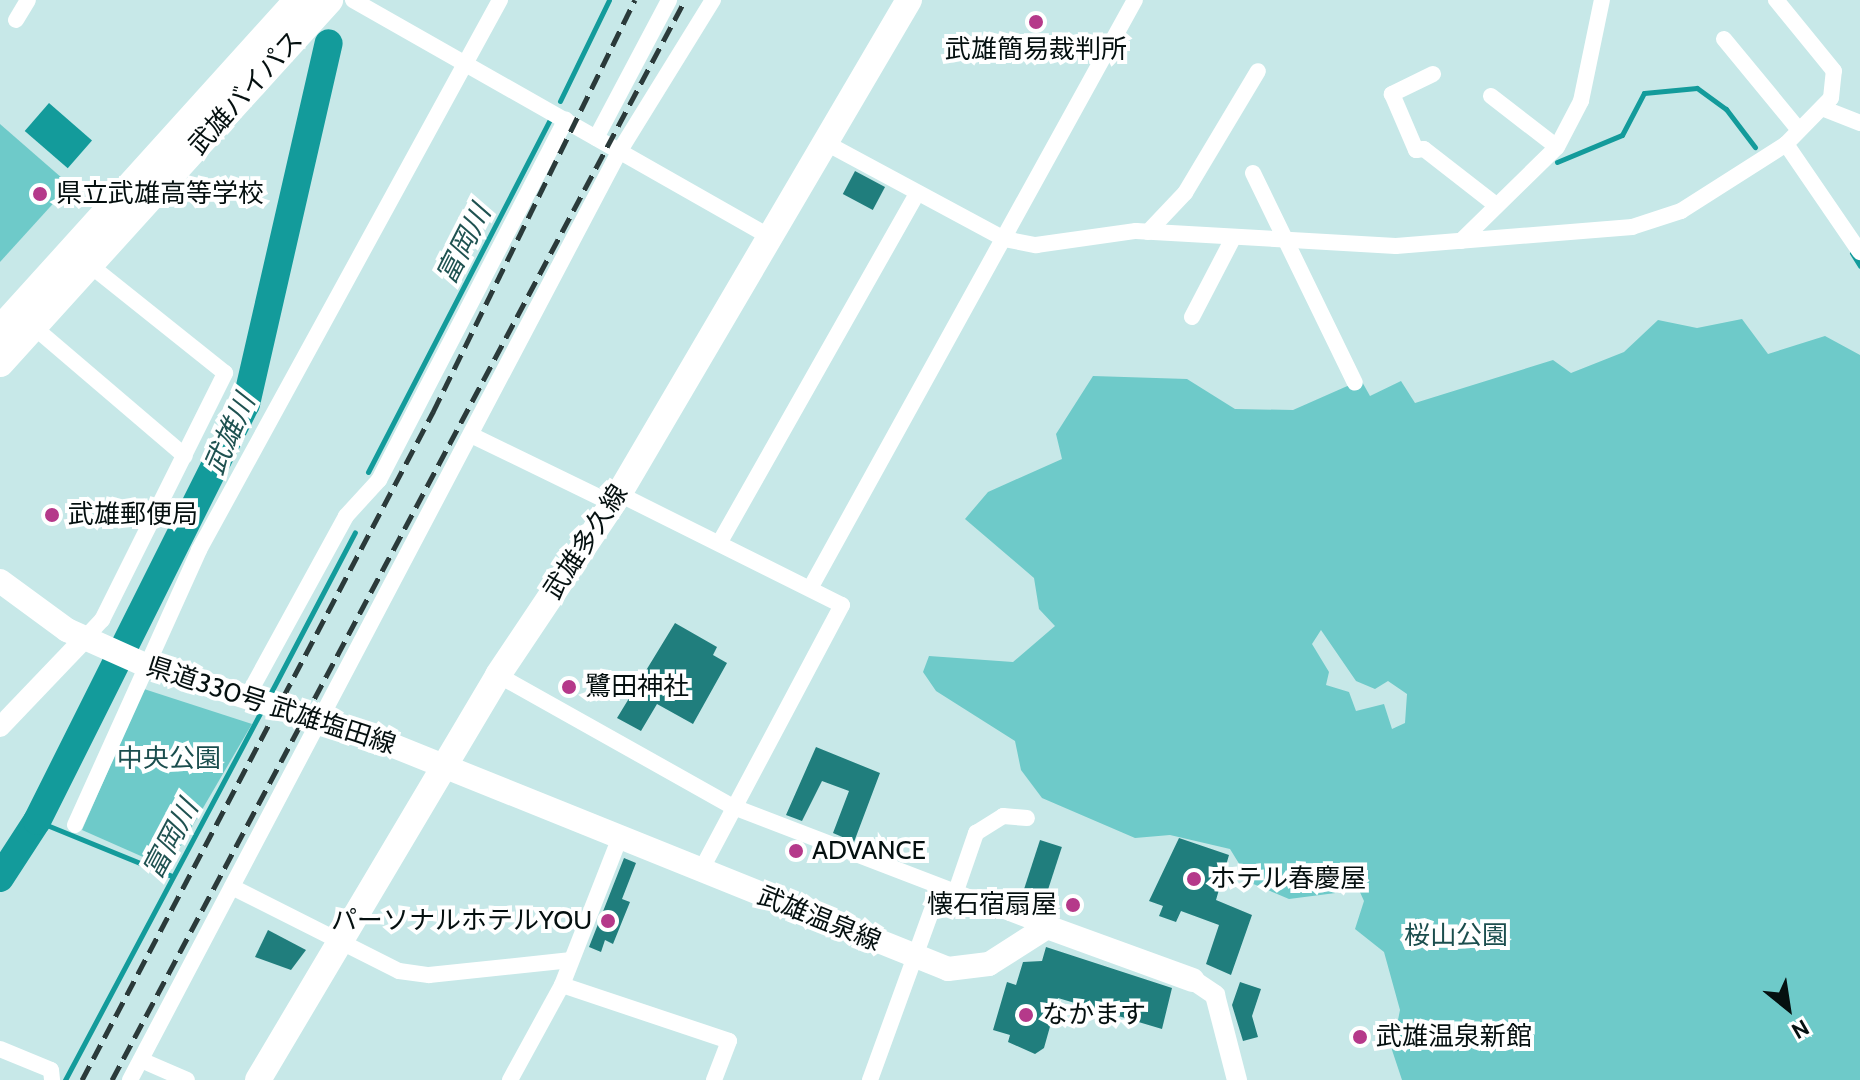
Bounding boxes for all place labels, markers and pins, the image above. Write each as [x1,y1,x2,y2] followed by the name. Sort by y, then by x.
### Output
[1027,13,1045,31] marker: 武雄簡易裁判所
[945,34,1127,66] place label: 武雄簡易裁判所
[56,178,264,210] place label: 県立武雄高等学校
[31,185,49,203] marker: 県立武雄高等学校
[68,499,198,531] place label: 武雄郵便局
[43,506,61,524] marker: 武雄郵便局
[585,671,689,703] place label: 鷺田神社
[560,678,578,696] marker: 鷺田神社
[812,835,926,867] place label: ADVANCE
[787,842,805,860] marker: ADVANCE
[1210,863,1366,895] place label: ホテル春慶屋
[1185,870,1203,888] marker: ホテル春慶屋
[927,889,1057,921] place label: 懐石宿扇屋
[1064,896,1082,914] marker: 懐石宿扇屋
[331,905,592,937] place label: パーソナルホテルYOU
[599,912,617,930] marker: パーソナルホテルYOU
[1042,999,1146,1031] place label: なかます
[1017,1006,1035,1024] marker: なかます
[1376,1021,1532,1053] place label: 武雄温泉新館
[1351,1028,1369,1046] marker: 武雄温泉新館

